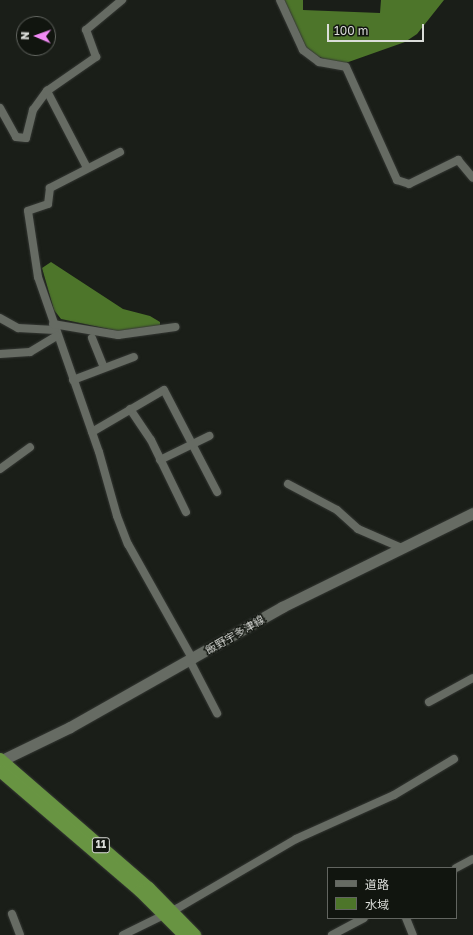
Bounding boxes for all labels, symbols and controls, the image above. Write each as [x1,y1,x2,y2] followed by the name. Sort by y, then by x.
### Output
[16,16,56,56] north arrow
[329,16,426,42] scale bar
[334,23,368,38] text: 100 m
[18,31,31,40] text: N
[203,613,267,657] street label: 飯野宇多津線
[91,837,111,853] road number: 11
[327,867,457,919] legend
[365,877,389,892] text: 道路
[365,897,389,912] text: 水域

